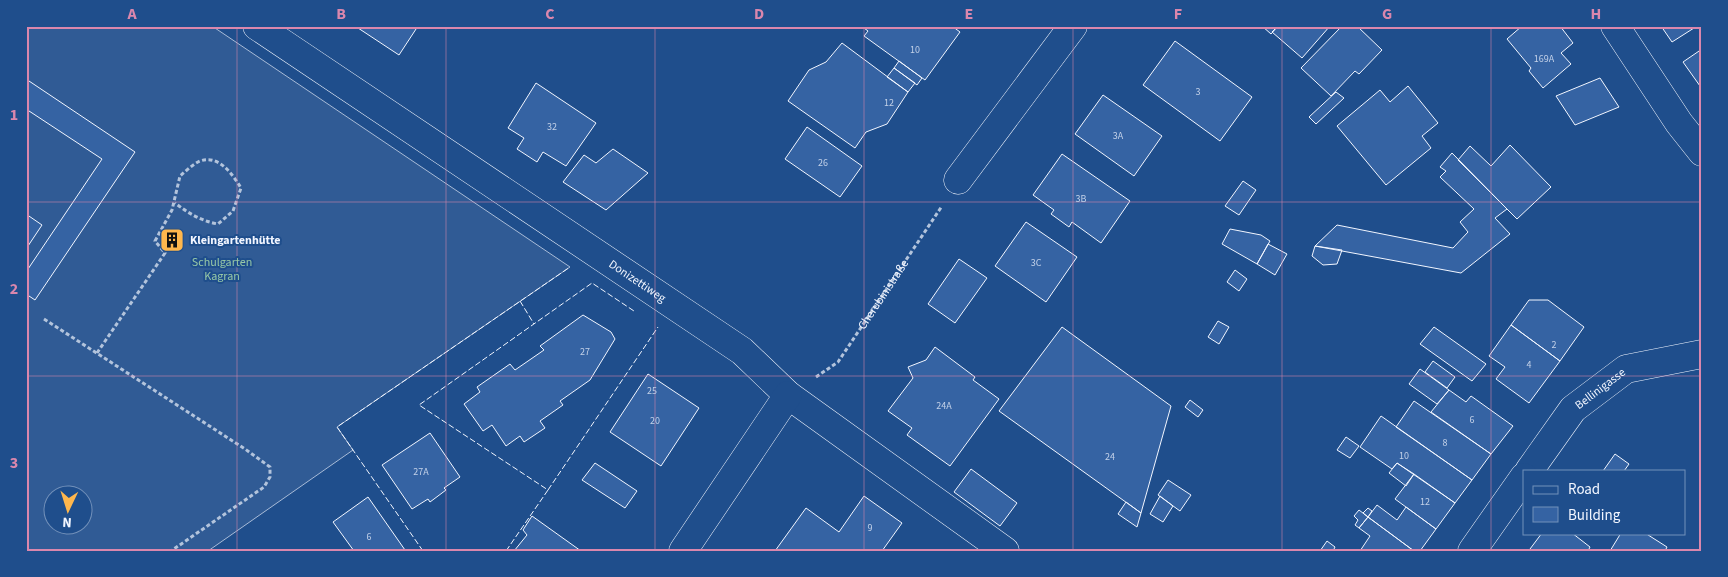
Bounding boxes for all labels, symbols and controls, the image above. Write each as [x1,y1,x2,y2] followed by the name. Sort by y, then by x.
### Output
[126,3,137,25] text: A
[336,3,346,25] text: B
[545,3,555,25] text: C
[754,3,764,25] text: D
[965,3,973,25] text: E
[1174,3,1182,25] text: F
[1382,3,1392,25] text: G
[1591,3,1601,25] text: H
[910,43,920,57] house number: 10
[1534,52,1555,66] house number: 169A
[1196,85,1201,99] house number: 3
[884,96,894,110] house number: 12
[10,104,18,126] text: 1
[547,120,557,134] house number: 32
[1113,129,1124,143] house number: 3A
[818,156,828,170] house number: 26
[1076,192,1087,206] house number: 3B
[159,227,185,253] building icon: Kleingartenhütte
[190,232,281,249] place label: Kleingartenhütte
[192,254,252,285] park label: Schulgarten Kagran
[605,256,669,307] street label: Donizettiweg
[854,256,913,333] street label: Cherubinistraße
[1031,256,1042,270] house number: 3C
[10,278,18,300] text: 2
[1552,338,1557,352] house number: 2
[580,345,590,359] house number: 27
[1527,358,1532,372] house number: 4
[1572,364,1629,414] street label: Bellinigasse
[647,384,657,398] house number: 25
[936,399,952,413] house number: 24A
[1470,413,1475,427] house number: 6
[650,414,660,428] house number: 20
[1443,436,1448,450] house number: 8
[1399,449,1409,463] house number: 10
[1105,450,1115,464] house number: 24
[10,452,18,474] text: 3
[413,465,429,479] house number: 27A
[1523,470,1686,534] legend
[1568,479,1600,500] text: Road
[42,484,92,534] north arrow
[1420,495,1430,509] house number: 12
[1568,505,1621,526] text: Building
[62,512,73,532] text: N
[868,521,873,535] house number: 9
[367,530,372,544] house number: 6

